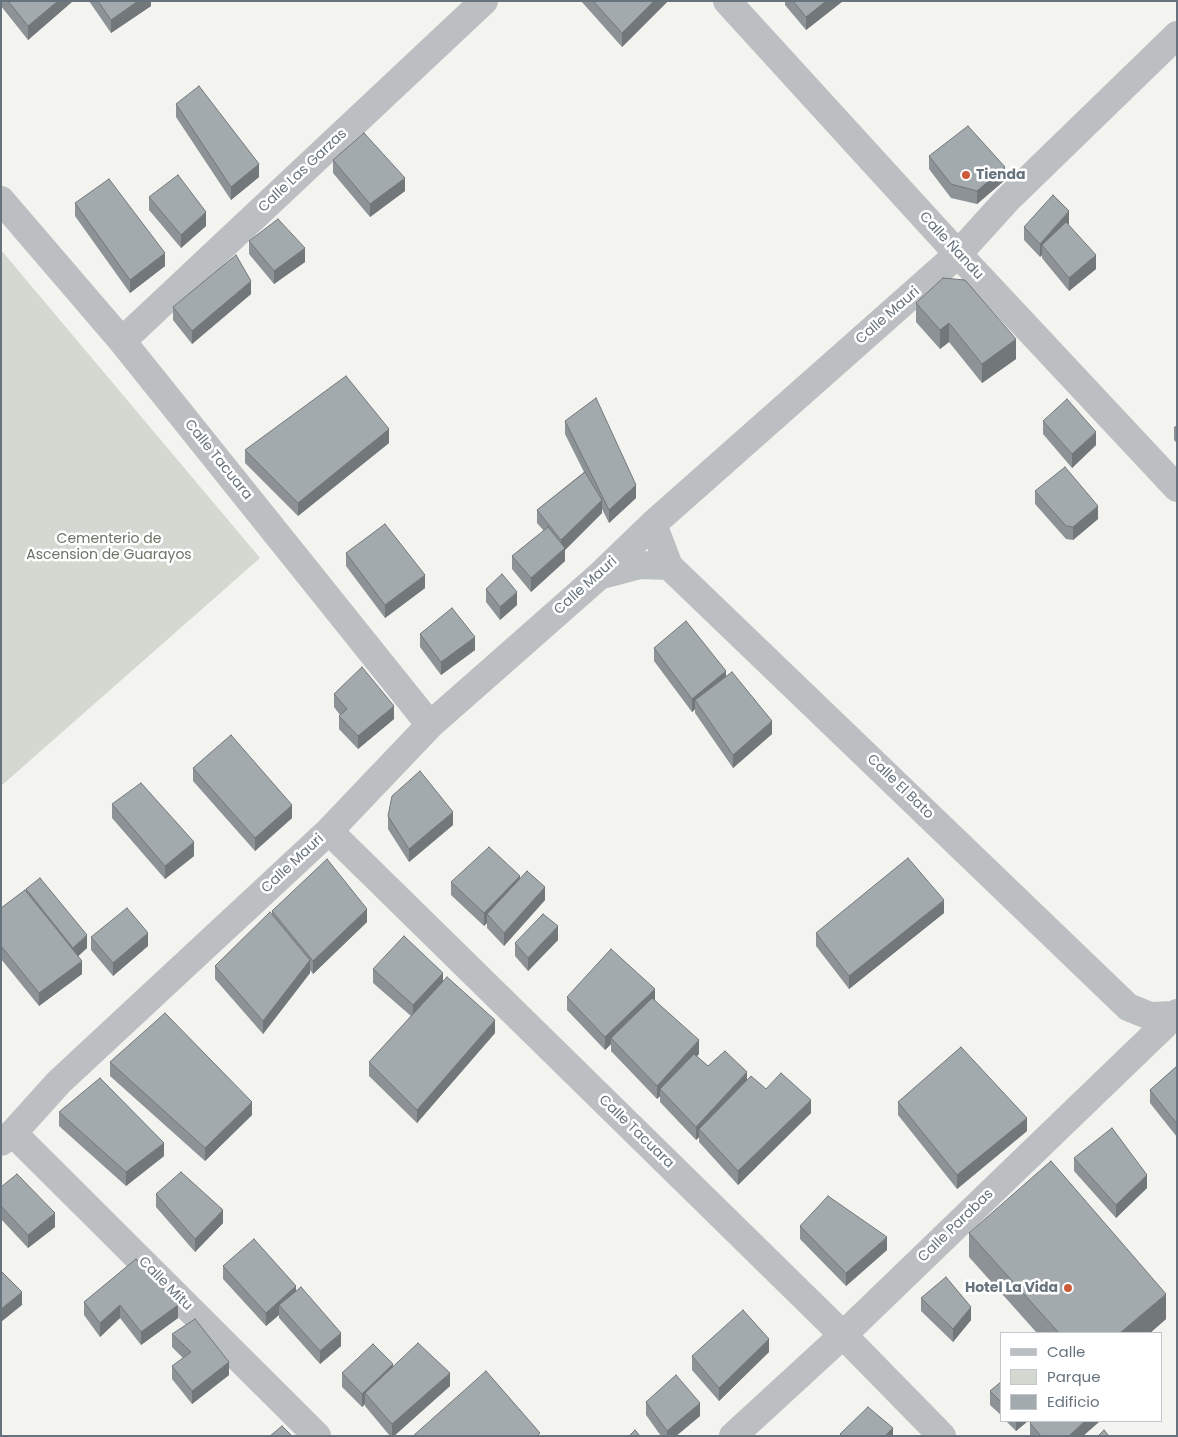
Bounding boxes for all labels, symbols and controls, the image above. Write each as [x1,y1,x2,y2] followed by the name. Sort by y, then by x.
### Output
[255,126,351,216] street label: Calle Las Garzas
[976,167,1025,183] place label: Tienda
[960,169,972,181] marker: Tienda
[915,209,987,283] street label: Calle Ñandu
[853,284,923,348] street label: Calle Mauri
[181,417,255,503] street label: Calle Tacuara
[26,531,192,564] park label: Cementerio de Ascension de Guarayos
[551,553,621,619] street label: Calle Mauri
[863,751,937,823] street label: Calle El Bato
[258,831,328,897] street label: Calle Mauri
[595,1092,677,1172] street label: Calle Tacuara
[915,1186,997,1266] street label: Calle Parabas
[135,1254,195,1314] street label: Calle Mitu
[965,1280,1058,1296] place label: Hotel La Vida
[1062,1282,1074,1294] marker: Hotel La Vida
[1000,1332,1163,1422] legend
[1047,1341,1085,1362] text: Calle
[1047,1366,1100,1387] text: Parque
[1047,1391,1100,1412] text: Edificio

